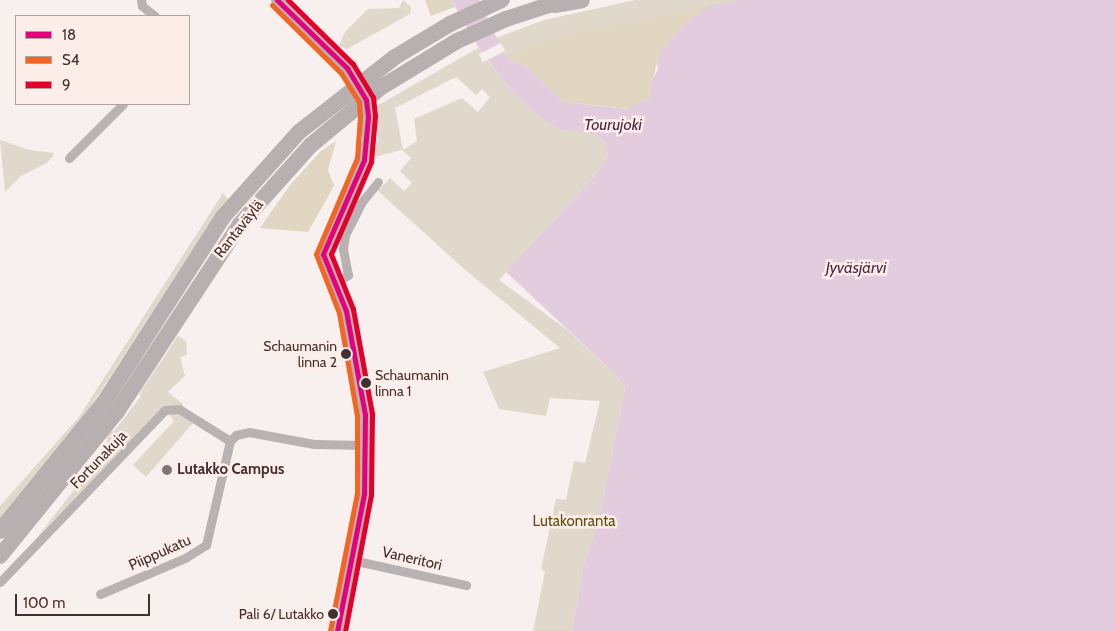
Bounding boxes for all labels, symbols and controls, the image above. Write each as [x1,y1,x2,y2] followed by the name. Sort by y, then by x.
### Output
[15,15,190,105] legend
[62,26,76,44] text: 18
[62,51,79,69] text: S4
[62,76,71,94] text: 9
[584,115,642,135] water label: Tourujoki
[211,196,267,262] street label: Rantaväylä
[826,258,886,278] water label: Jyväsjärvi
[263,338,337,371] place label: Schaumanin linna 2
[341,349,351,359] marker: Schaumanin linna 2
[375,367,449,400] place label: Schaumanin linna 1
[361,378,371,388] marker: Schaumanin linna 1
[67,427,131,493] street label: Fortunakuja
[177,461,284,479] place label: Lutakko Campus
[161,464,173,476] marker: Lutakko Campus
[533,513,615,531] park label: Lutakonranta
[126,531,194,575] street label: Piippukatu
[380,543,444,575] street label: Vaneritori
[18,584,152,616] scale bar
[23,594,65,612] text: 100 m
[239,606,324,622] place label: Pali 6/ Lutakko
[328,609,338,619] marker: Pali 6/ Lutakko

